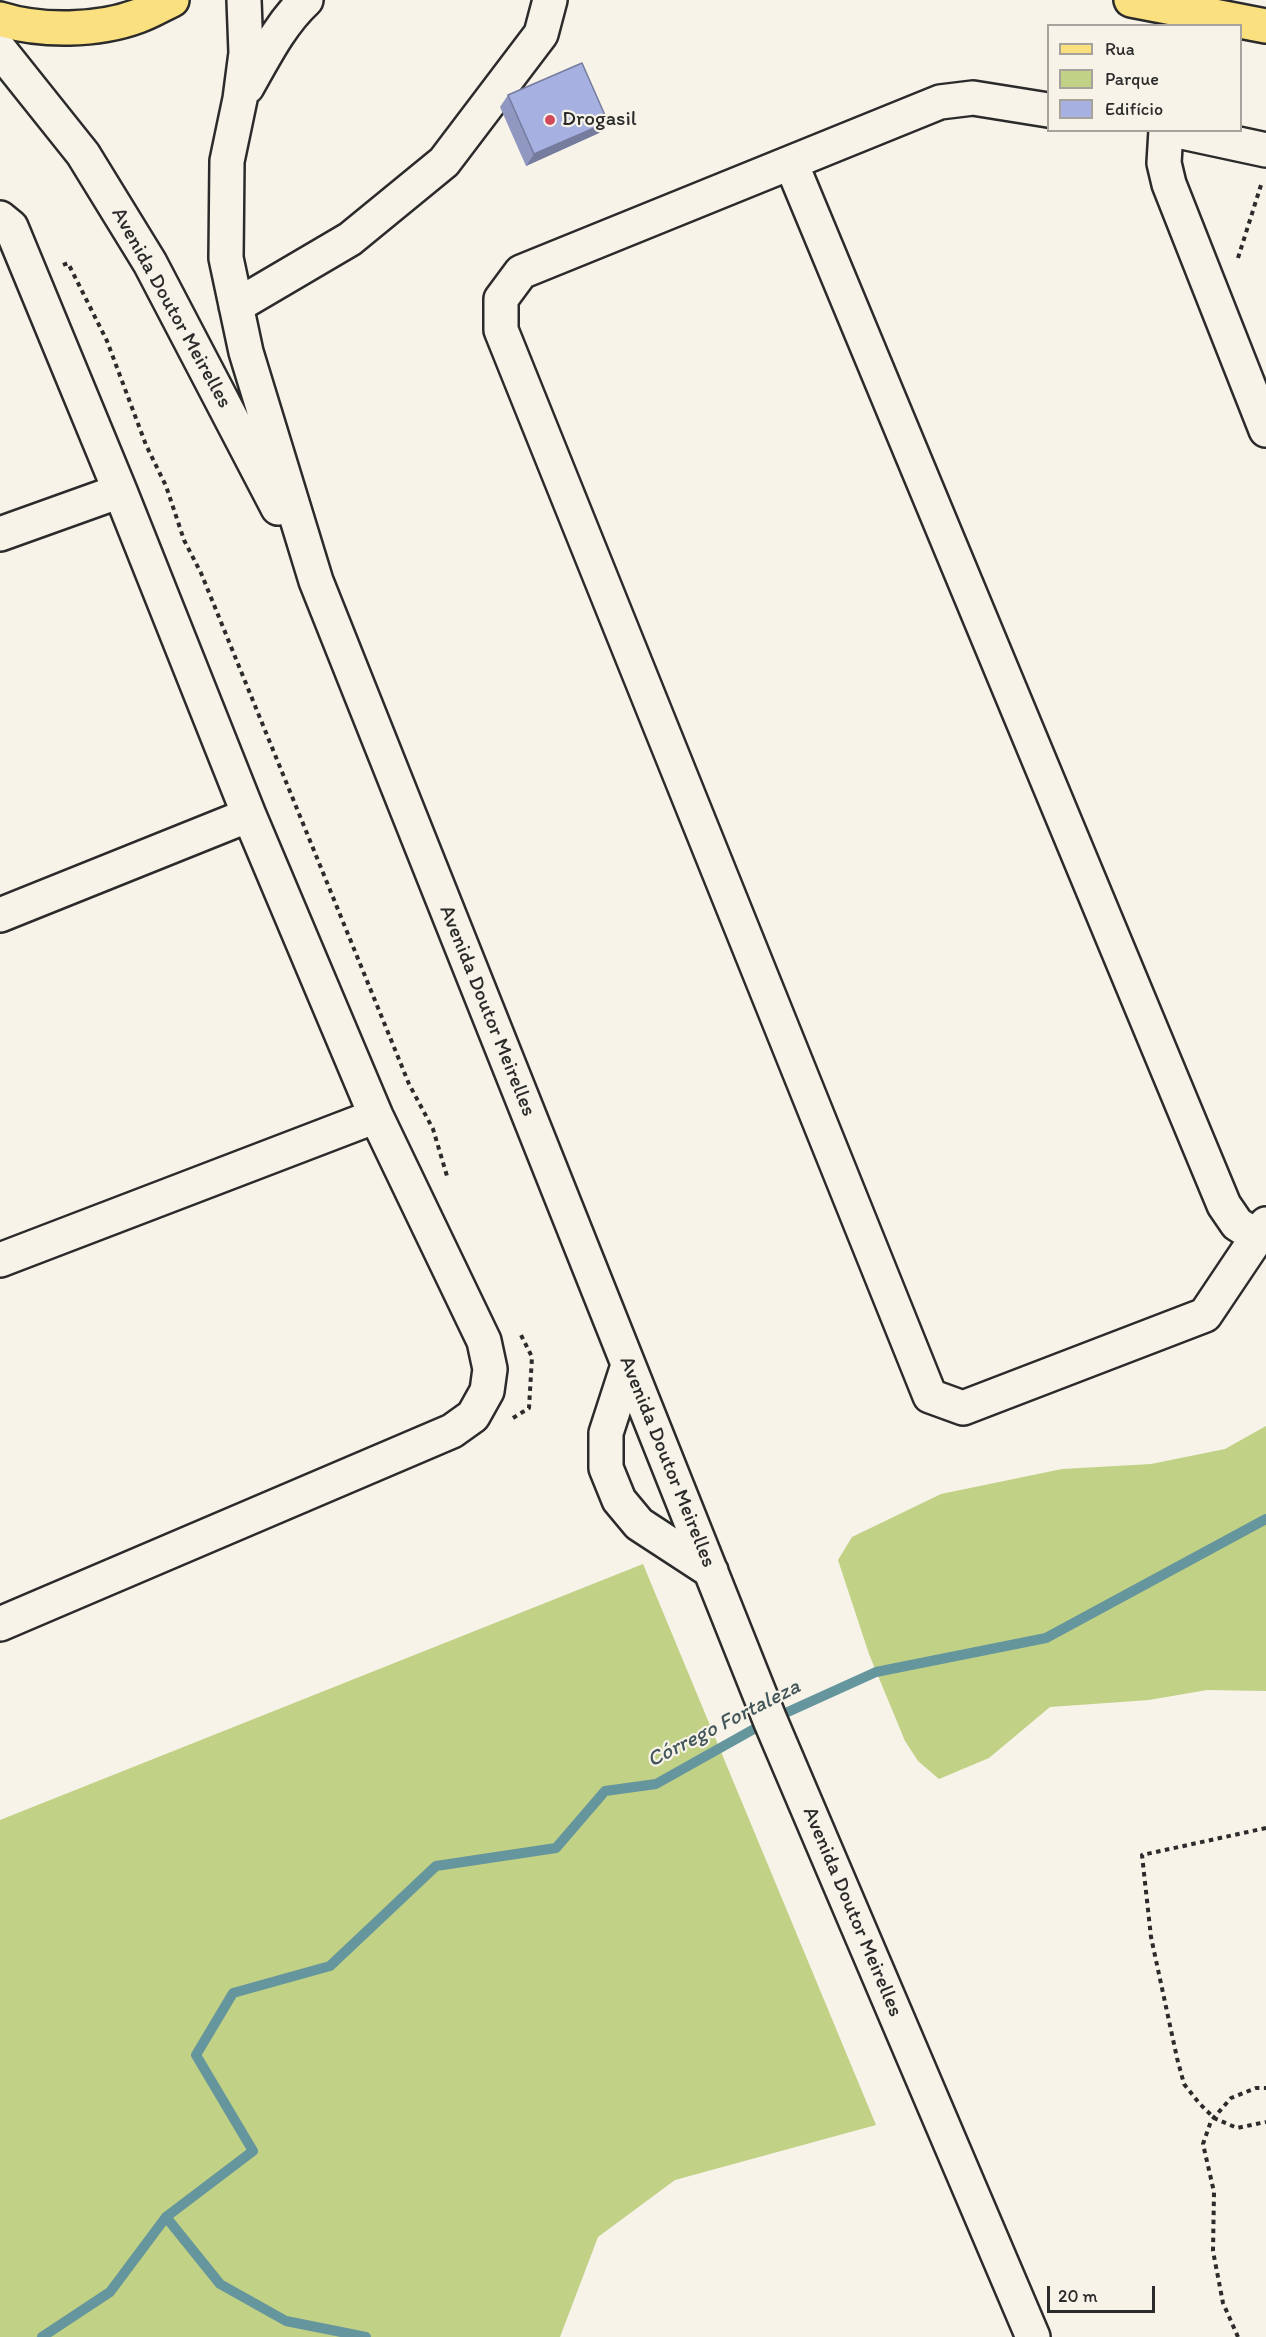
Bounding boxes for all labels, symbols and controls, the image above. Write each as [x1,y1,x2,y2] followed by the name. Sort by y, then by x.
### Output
[1047,24,1242,132] legend
[1105,38,1135,60] text: Rua
[1105,68,1159,90] text: Parque
[1105,98,1163,120] text: Edifício
[562,107,637,133] place label: Drogasil
[543,113,557,127] marker: Drogasil
[105,203,237,413] street label: Avenida Doutor Meirelles
[433,902,541,1120] street label: Avenida Doutor Meirelles
[613,1353,721,1571] street label: Avenida Doutor Meirelles
[643,1674,805,1774] water label: Córrego Fortaleza
[796,1803,908,2021] street label: Avenida Doutor Meirelles
[1050,2274,1158,2312] scale bar
[1058,2285,1098,2307] text: 20 m

